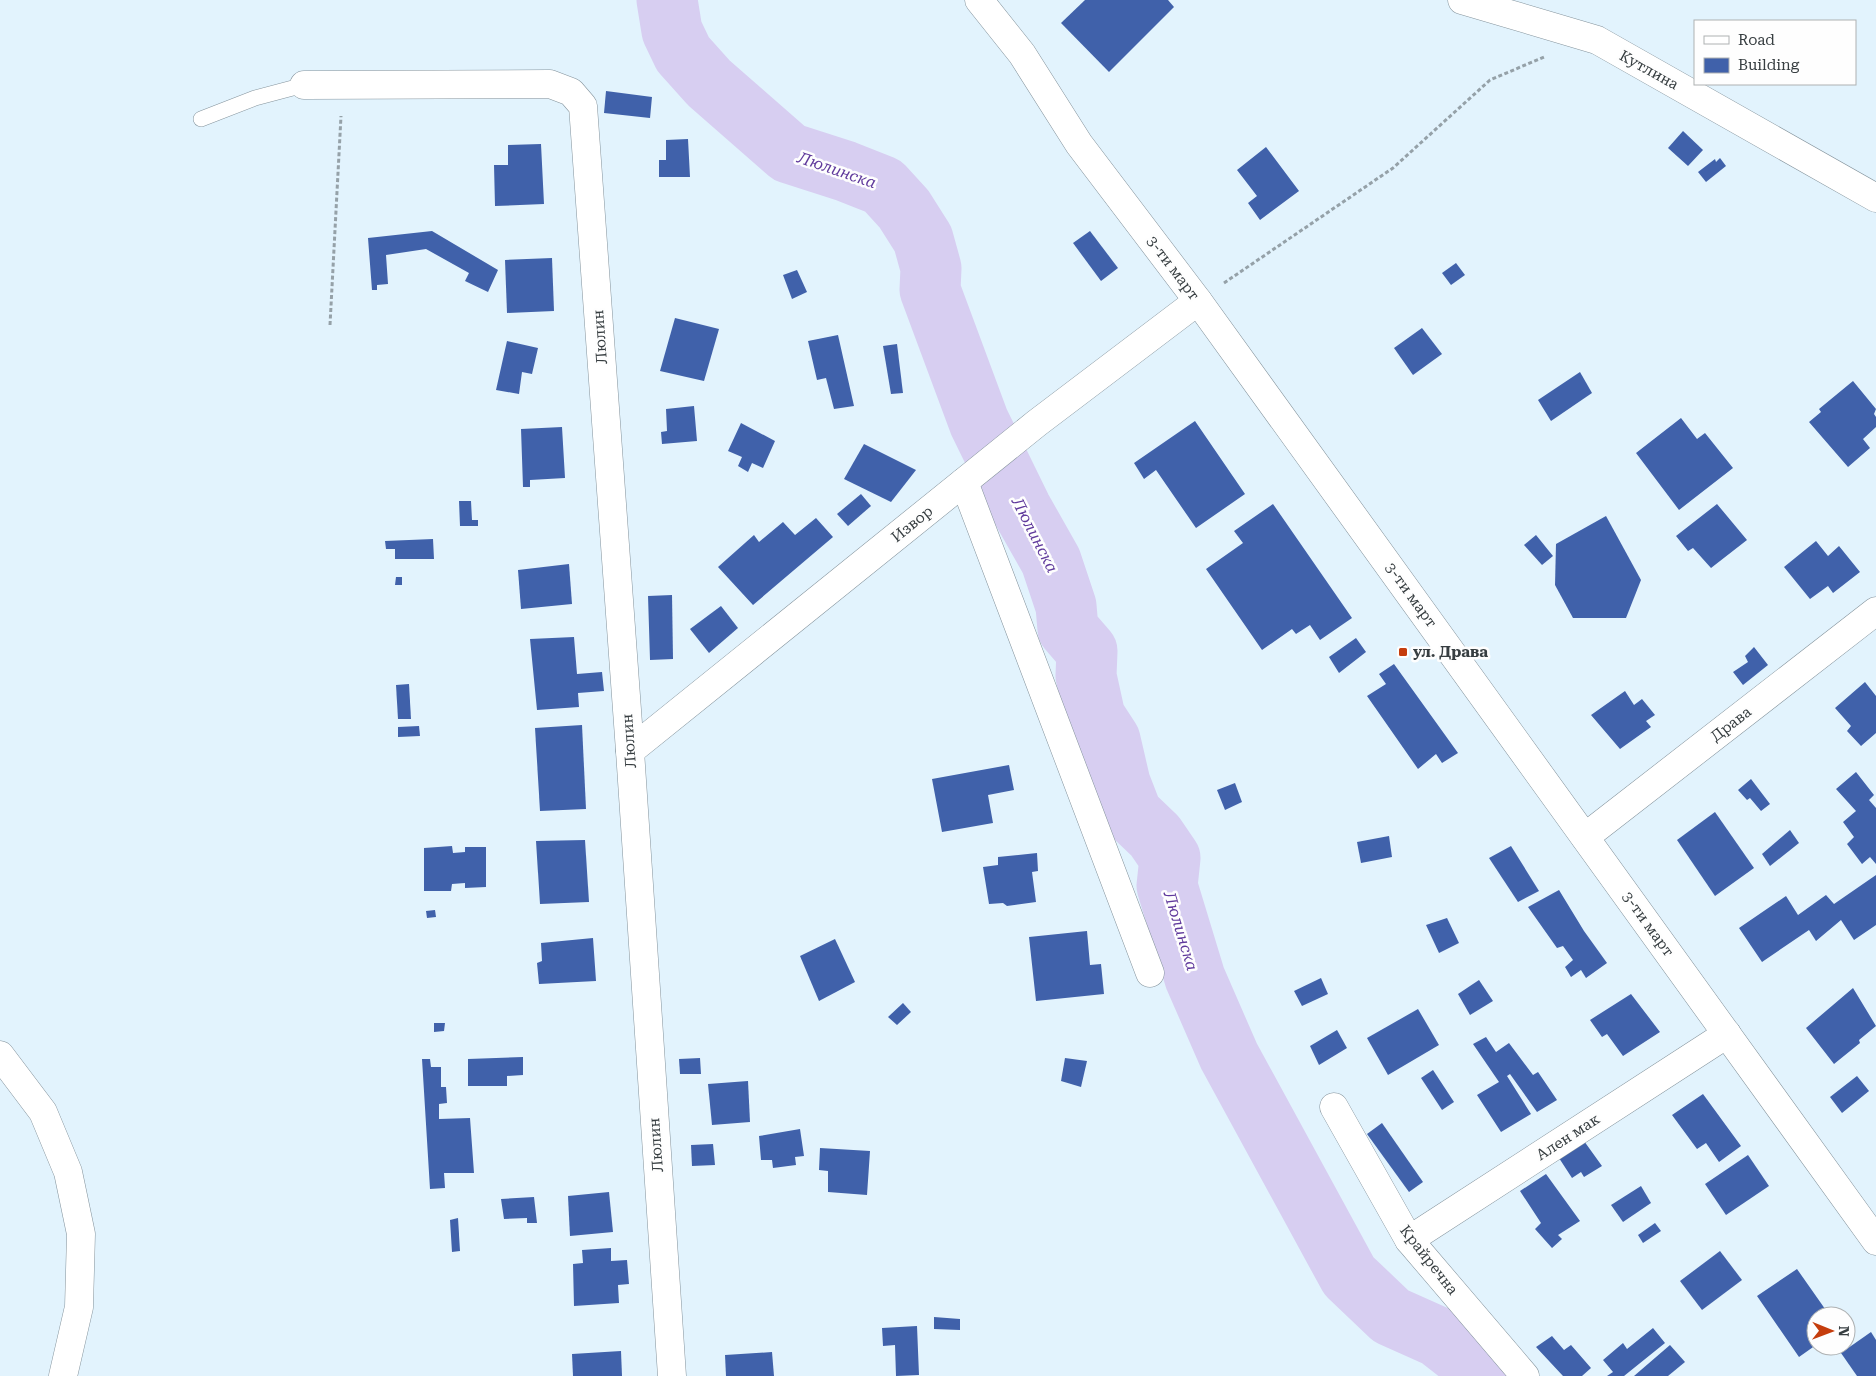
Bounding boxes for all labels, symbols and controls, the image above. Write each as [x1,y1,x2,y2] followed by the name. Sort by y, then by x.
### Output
[1694,20,1856,85] legend
[1738,31,1775,49] text: Road
[1616,46,1682,94] street label: Кутлина
[1738,56,1800,74] text: Building
[794,147,879,192] water label: Люлинска
[1143,232,1203,304] street label: 3-ти март
[589,309,611,365] street label: Люлин
[1008,493,1062,576] water label: Люлинска
[888,502,937,546] street label: Извор
[1381,559,1441,631] street label: 3-ти март
[1413,643,1488,661] place label: ул. Драва
[1397,646,1409,658] marker: ул. Драва
[1707,703,1755,745] street label: Драва
[618,713,640,769] street label: Люлин
[1160,888,1202,973] water label: Люлинска
[1618,888,1678,960] street label: 3-ти март
[1533,1110,1603,1164] street label: Ален мак
[645,1117,667,1173] street label: Люлин
[1396,1222,1462,1298] street label: Крайречна
[1806,1306,1856,1356] north arrow
[1836,1326,1852,1337] text: N

